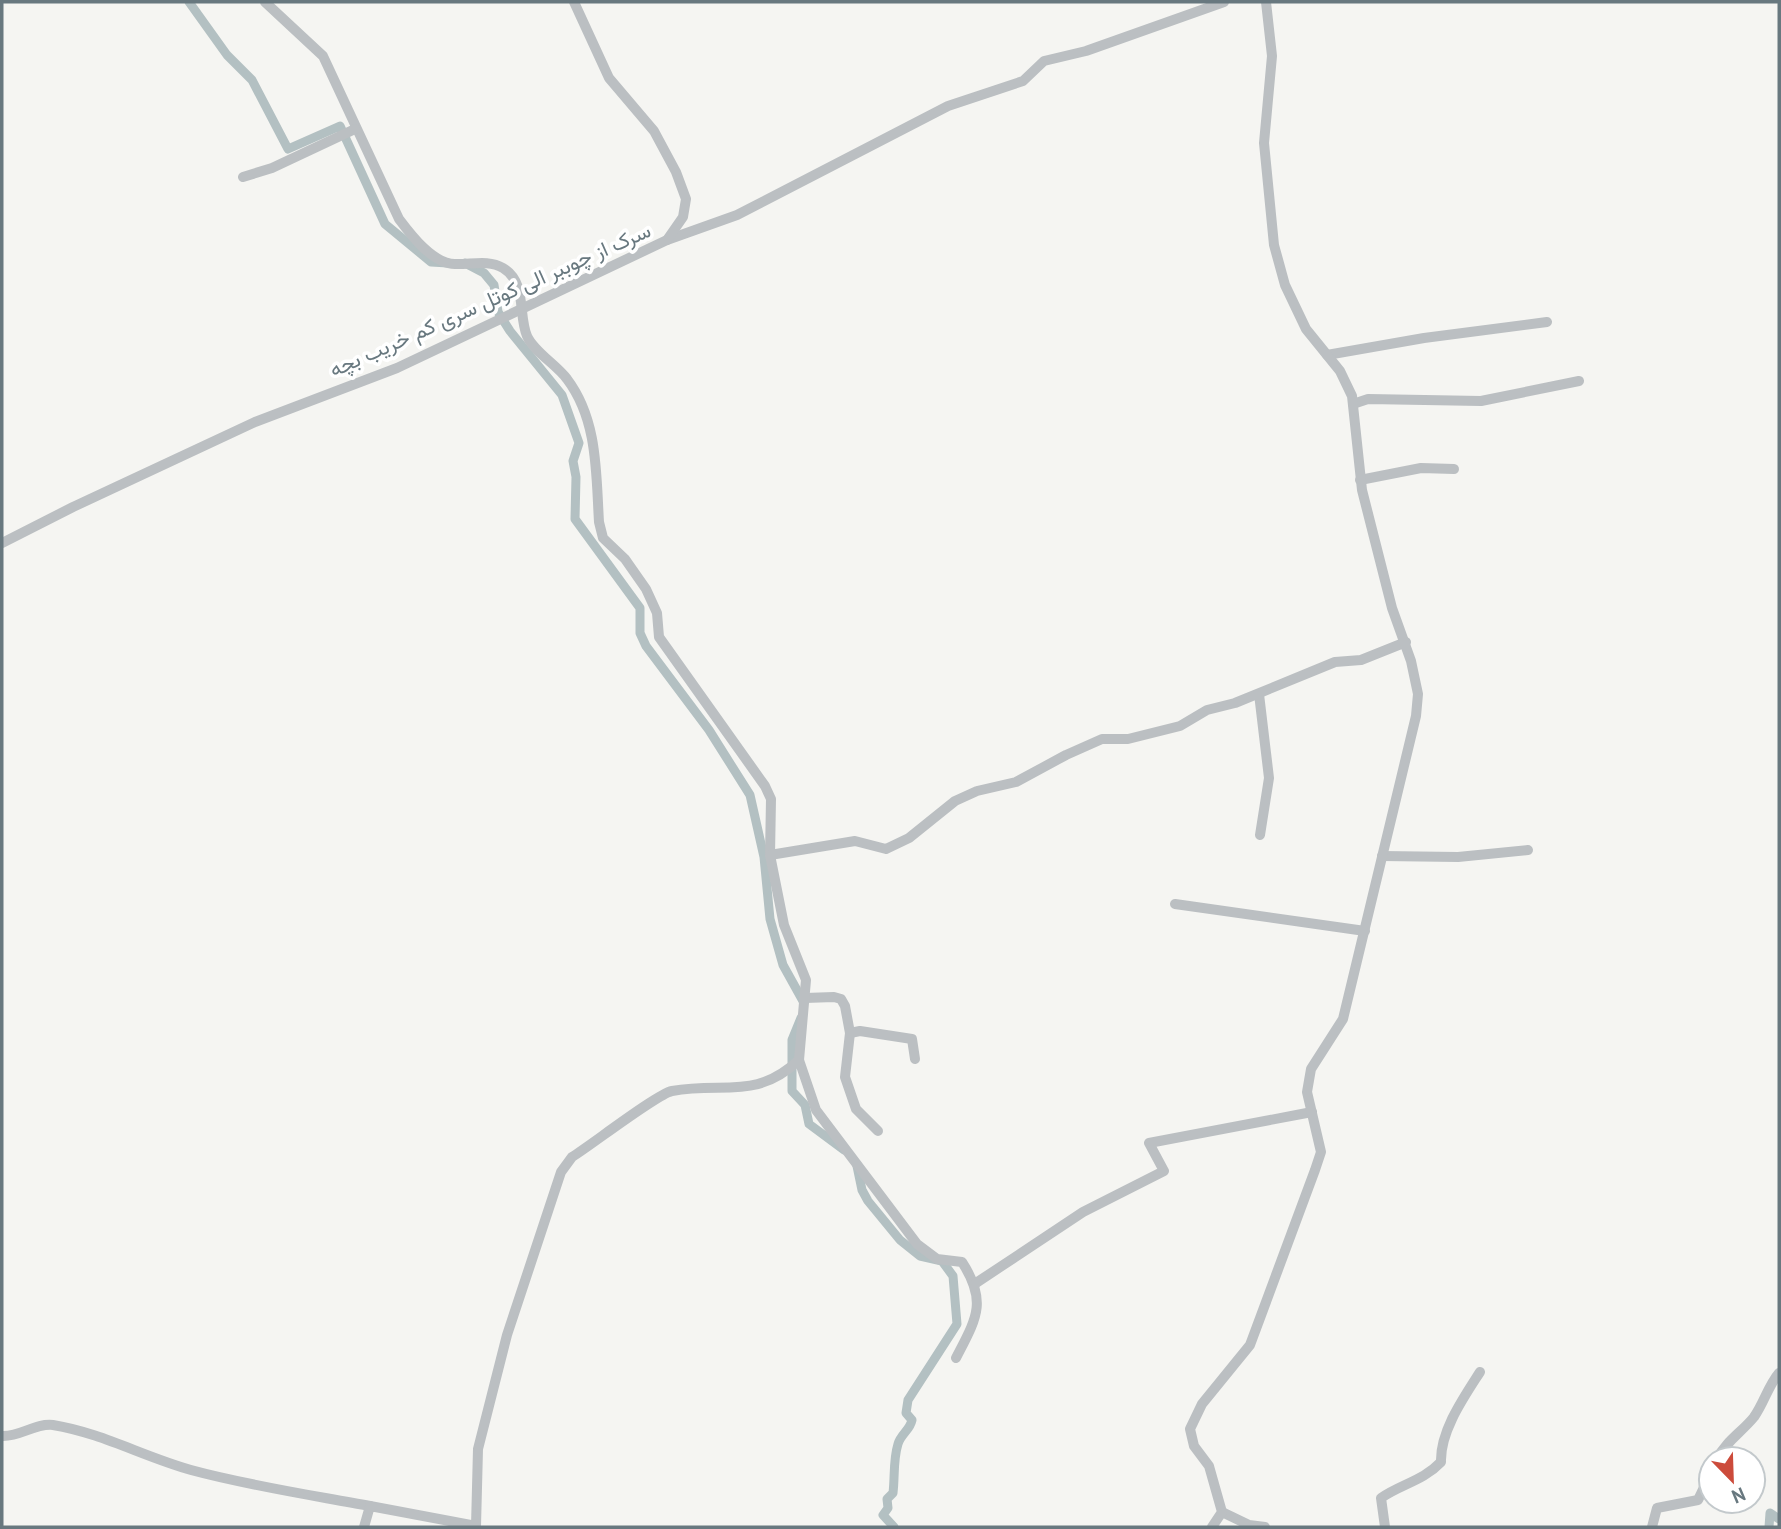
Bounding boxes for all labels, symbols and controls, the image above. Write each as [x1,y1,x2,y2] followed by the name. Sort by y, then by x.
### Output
[325,216,655,384] street label: سرک از چوببر الی کوتل سری کم خریب بچه
[1697,1445,1767,1515] north arrow
[1728,1482,1749,1509] text: N

